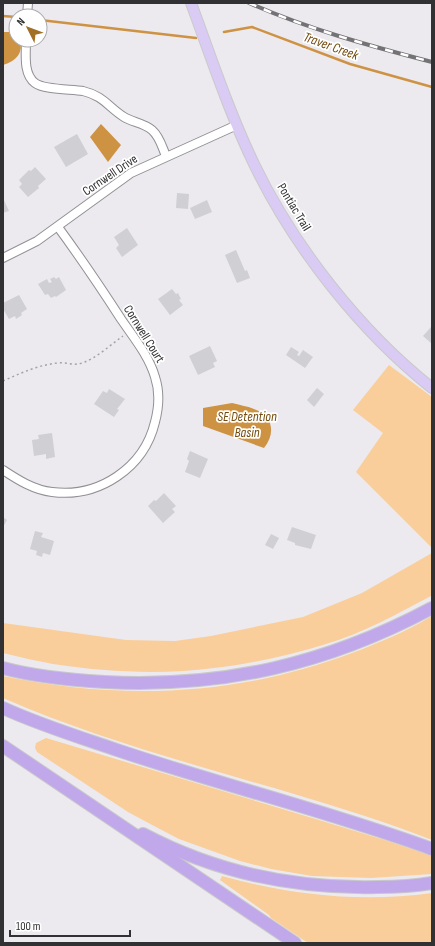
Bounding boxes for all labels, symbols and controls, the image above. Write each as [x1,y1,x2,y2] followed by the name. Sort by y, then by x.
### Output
[8,8,48,48] north arrow
[14,15,28,28] text: N
[301,28,361,64] water label: Traver Creek
[79,151,141,199] street label: Cornwell Drive
[274,180,314,234] street label: Pontiac Trail
[120,302,168,366] street label: Cornwell Court
[217,408,277,441] water label: SE Detention Basin
[10,912,130,938] scale bar
[16,919,41,934] text: 100 m

